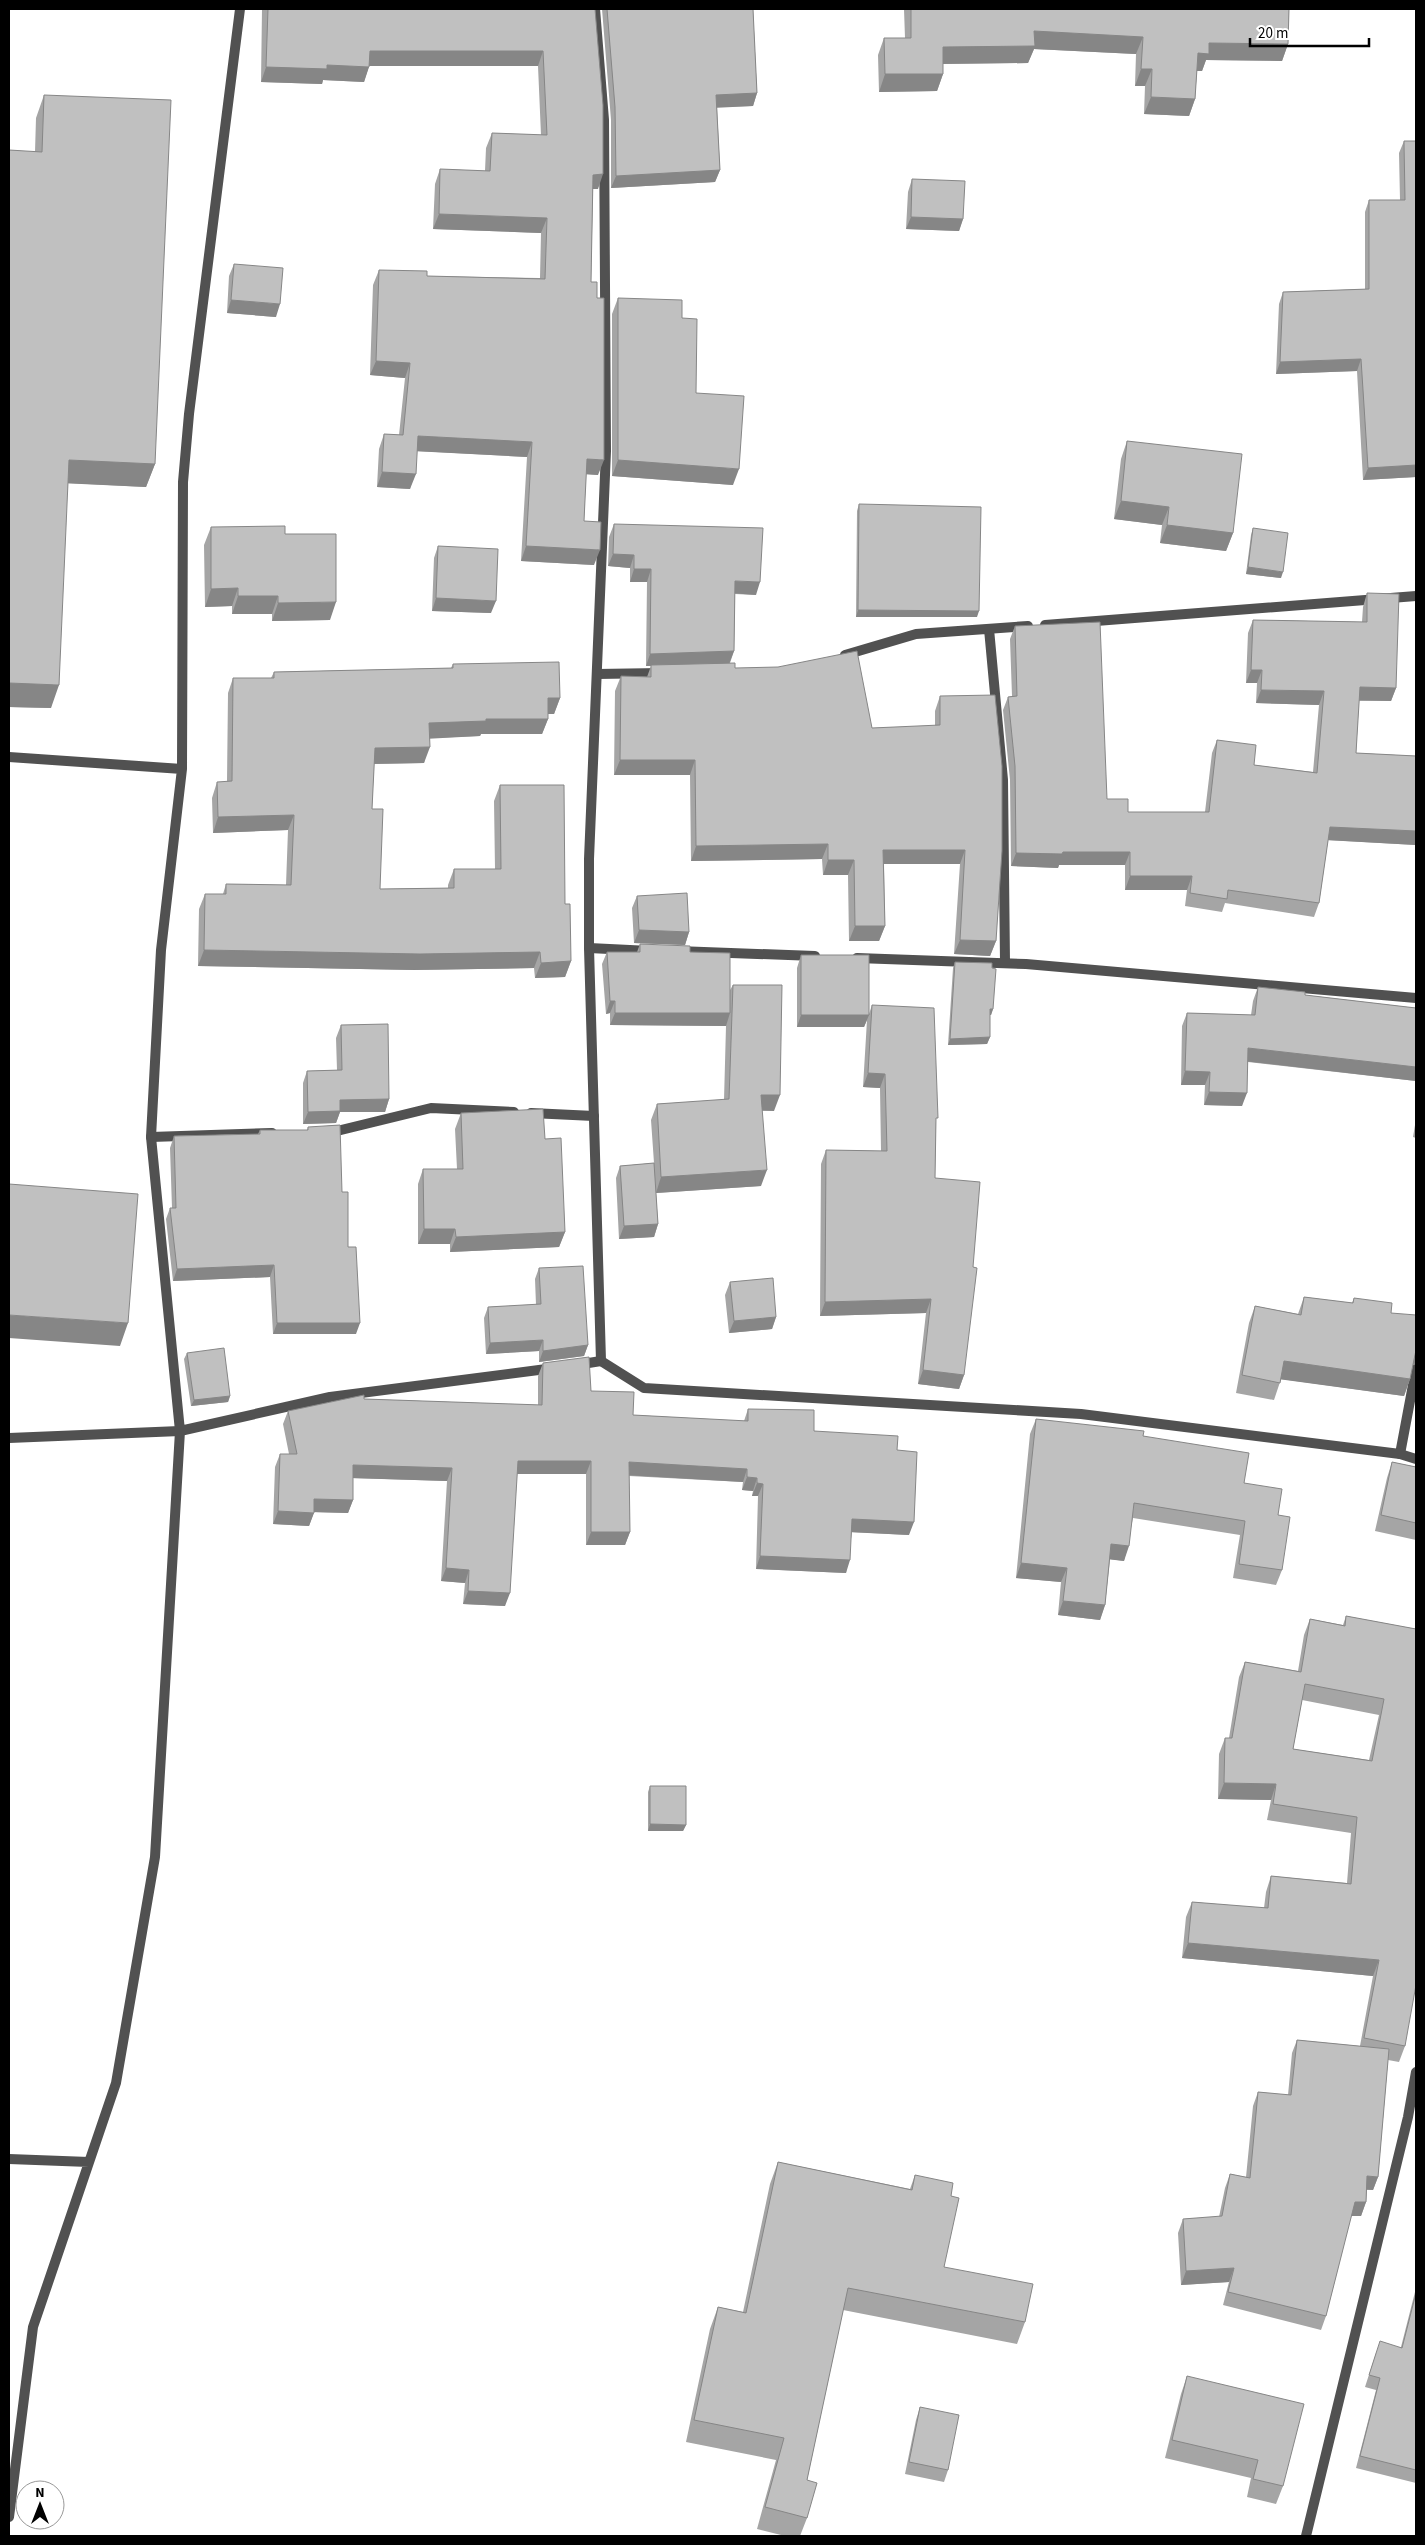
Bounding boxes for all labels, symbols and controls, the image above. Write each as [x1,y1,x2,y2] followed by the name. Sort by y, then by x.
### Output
[1250,15,1369,47] scale bar
[1258,23,1288,44] text: 20 m
[15,2480,65,2530] north arrow
[35,2483,45,2503] text: N

